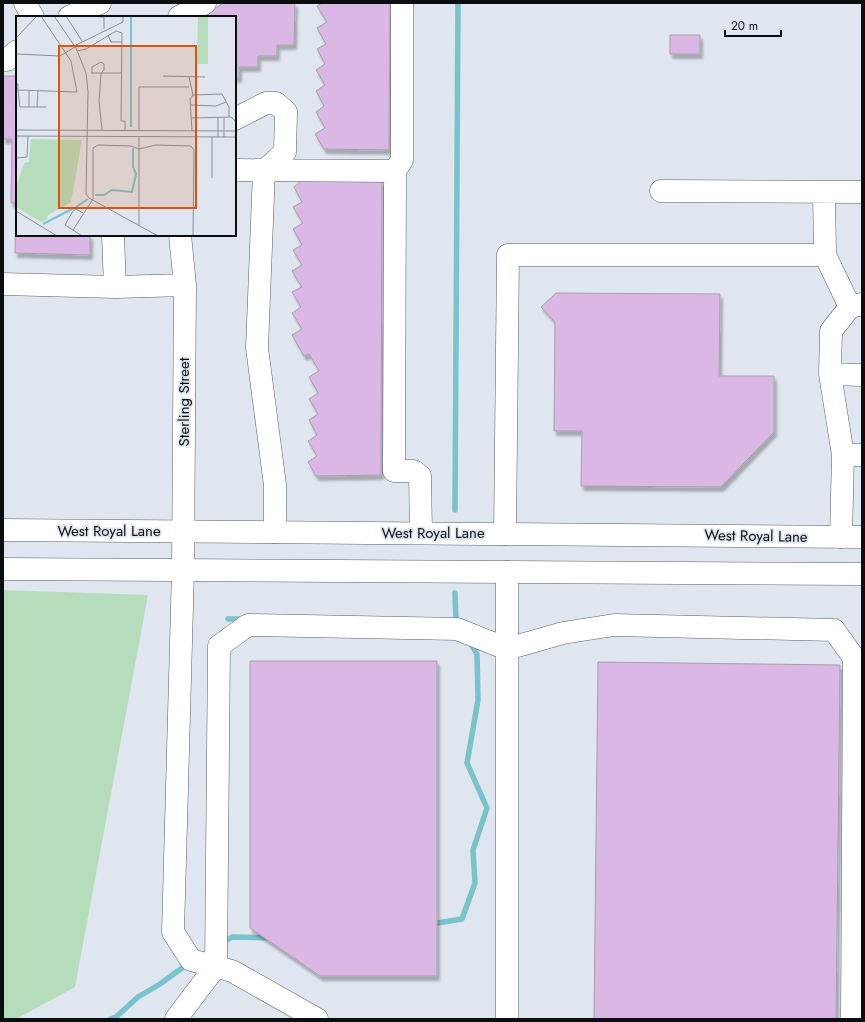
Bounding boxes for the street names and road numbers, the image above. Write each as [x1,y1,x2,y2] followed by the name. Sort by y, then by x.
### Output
[173,357,195,446] street label: Sterling Street
[57,520,161,542] street label: West Royal Lane
[381,522,485,544] street label: West Royal Lane
[704,524,808,548] street label: West Royal Lane

